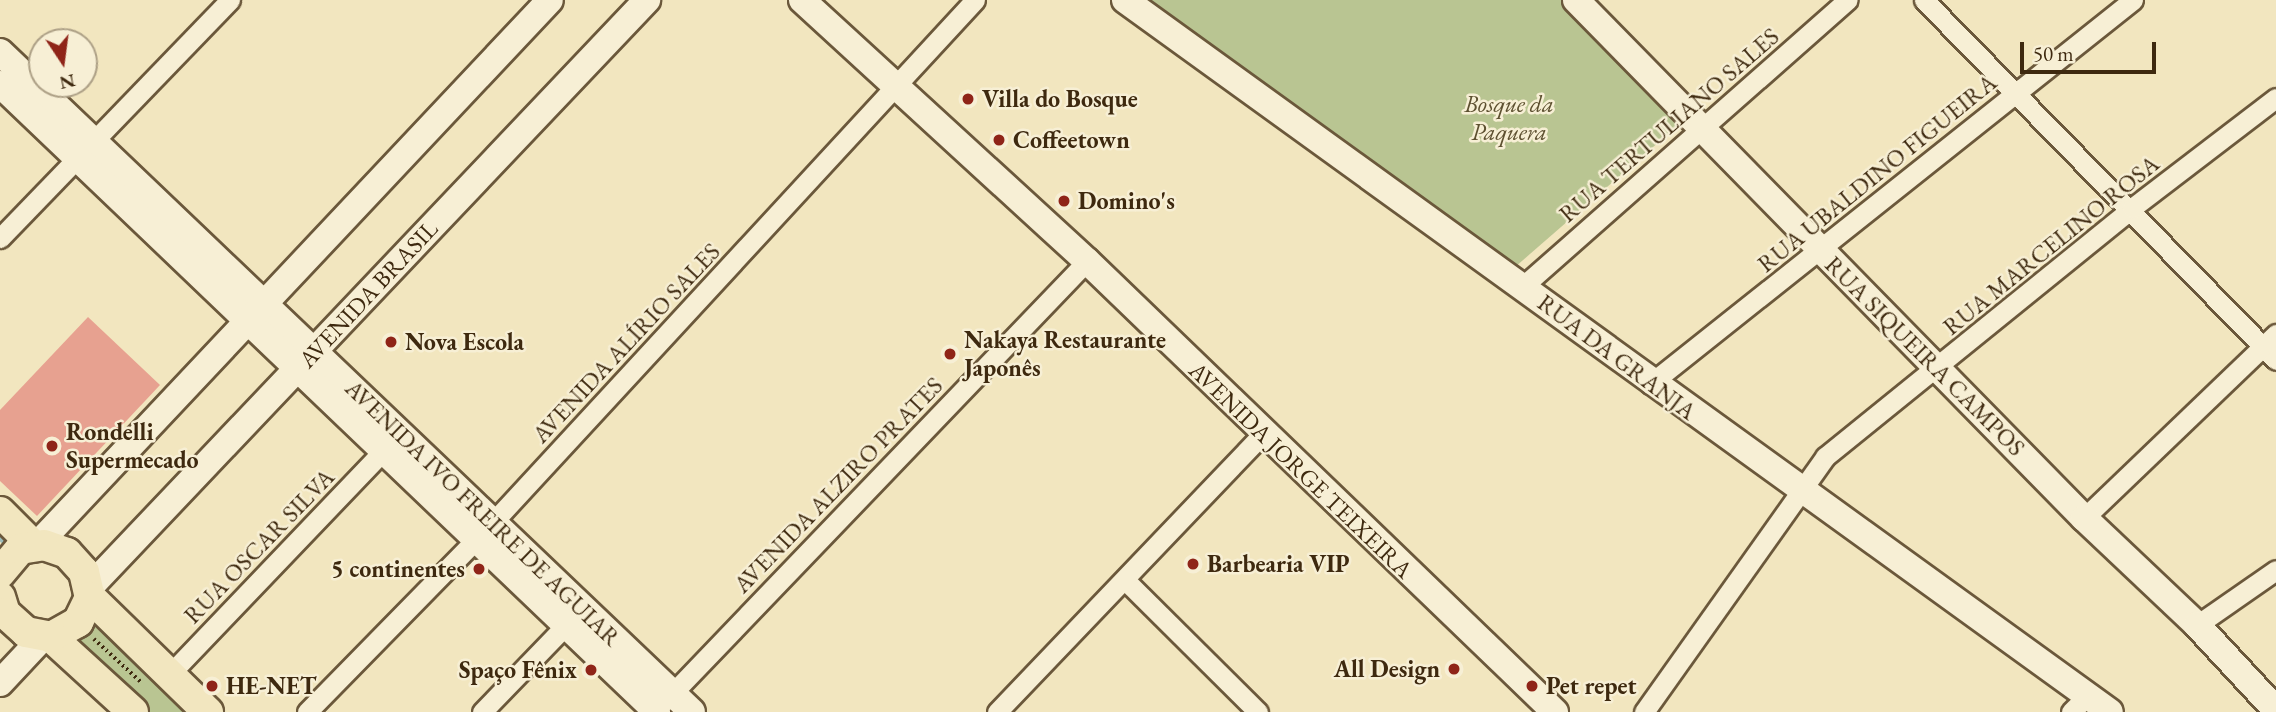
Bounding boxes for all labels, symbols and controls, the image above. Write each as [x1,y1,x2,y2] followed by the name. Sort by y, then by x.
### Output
[1553,22,1785,228] street label: RUA TERTULIANO SALES
[28,28,98,98] north arrow
[2024,28,2160,72] scale bar
[2033,40,2074,67] text: 50 m
[57,68,78,96] text: N
[1752,68,2002,278] street label: RUA UBALDINO FIGUEIRA
[982,85,1138,113] place label: Villa do Bosque
[1464,90,1554,146] park label: Bosque da Paquera
[960,91,976,107] marker: Villa do Bosque
[1013,126,1130,154] place label: Coffeetown
[991,132,1007,148] marker: Coffeetown
[1937,149,2165,341] street label: RUA MARCELINO ROSA
[1078,187,1175,215] place label: Domino's
[1056,193,1072,209] marker: Domino's
[292,214,444,374] street label: AVENIDA BRASIL
[526,237,726,449] street label: AVENIDA ALÍRIO SALES
[1819,250,2031,462] street label: RUA SIQUEIRA CAMPOS
[1532,288,1702,426] street label: RUA DA GRANJA
[964,326,1166,382] place label: Nakaya Restaurante Japonês
[405,328,524,356] place label: Nova Escola
[383,334,399,350] marker: Nova Escola
[942,346,958,362] marker: Nakaya Restaurante Japonês
[1183,356,1419,584] street label: AVENIDA JORGE TEIXEIRA
[727,371,949,599] street label: AVENIDA ALZIRO PRATES
[339,374,627,652] street label: AVENIDA IVO FREIRE DE AGUIAR
[66,418,199,474] place label: Rondelli Supermecado
[44,438,60,454] marker: Rondelli Supermecado
[178,463,340,629] street label: RUA OSCAR SILVA
[1207,550,1349,578] place label: Barbearia VIP
[331,555,465,583] place label: 5 continentes
[1185,556,1201,572] marker: Barbearia VIP
[471,561,487,577] marker: 5 continentes
[1334,655,1440,683] place label: All Design
[459,656,577,684] place label: Spaço Fênix
[1446,661,1462,677] marker: All Design
[583,662,599,678] marker: Spaço Fênix
[226,672,317,700] place label: HE-NET
[1546,672,1636,700] place label: Pet repet
[204,678,220,694] marker: HE-NET
[1524,678,1540,694] marker: Pet repet

